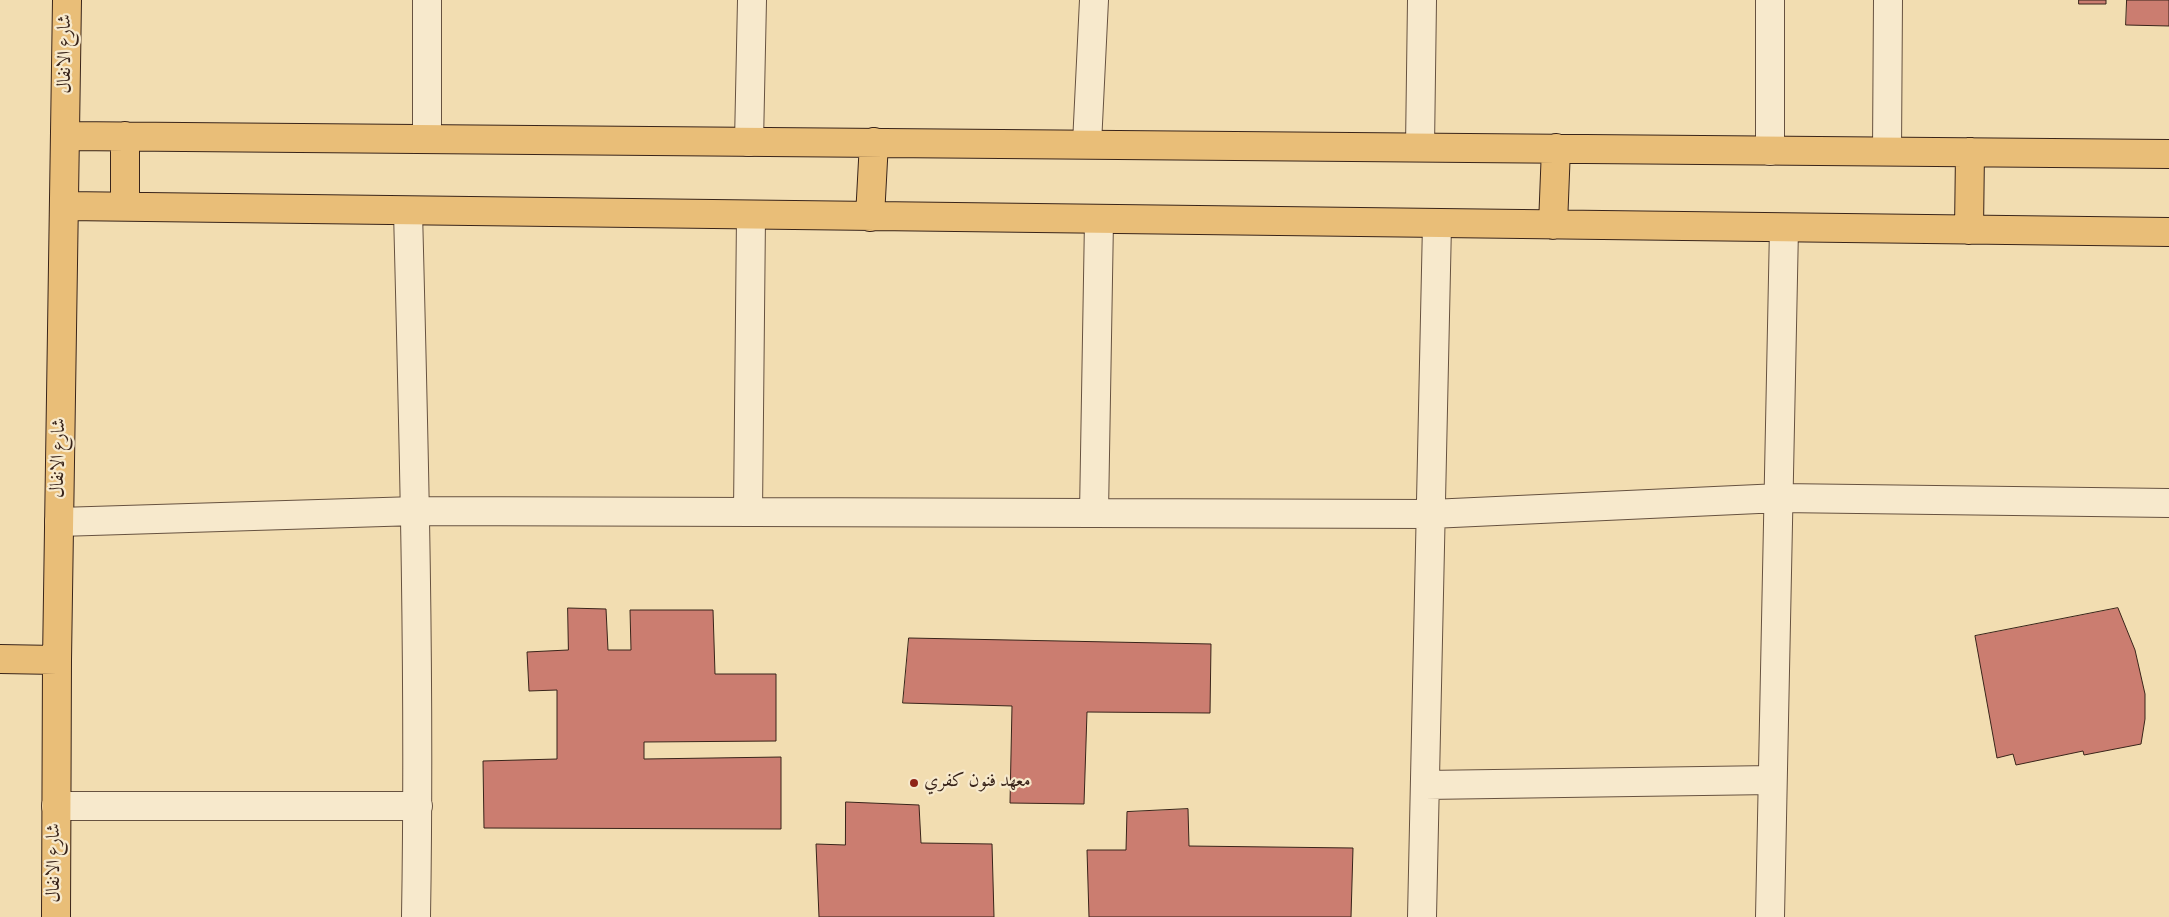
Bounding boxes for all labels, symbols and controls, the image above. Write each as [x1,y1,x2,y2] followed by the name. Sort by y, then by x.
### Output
[56,14,78,94] street label: شارع الانفال
[48,418,72,498] street label: شارع الانفال
[924,772,1031,794] place label: معهد فنون كفري
[908,777,920,789] marker: معهد فنون كفري
[45,823,67,903] street label: شارع الانفال

